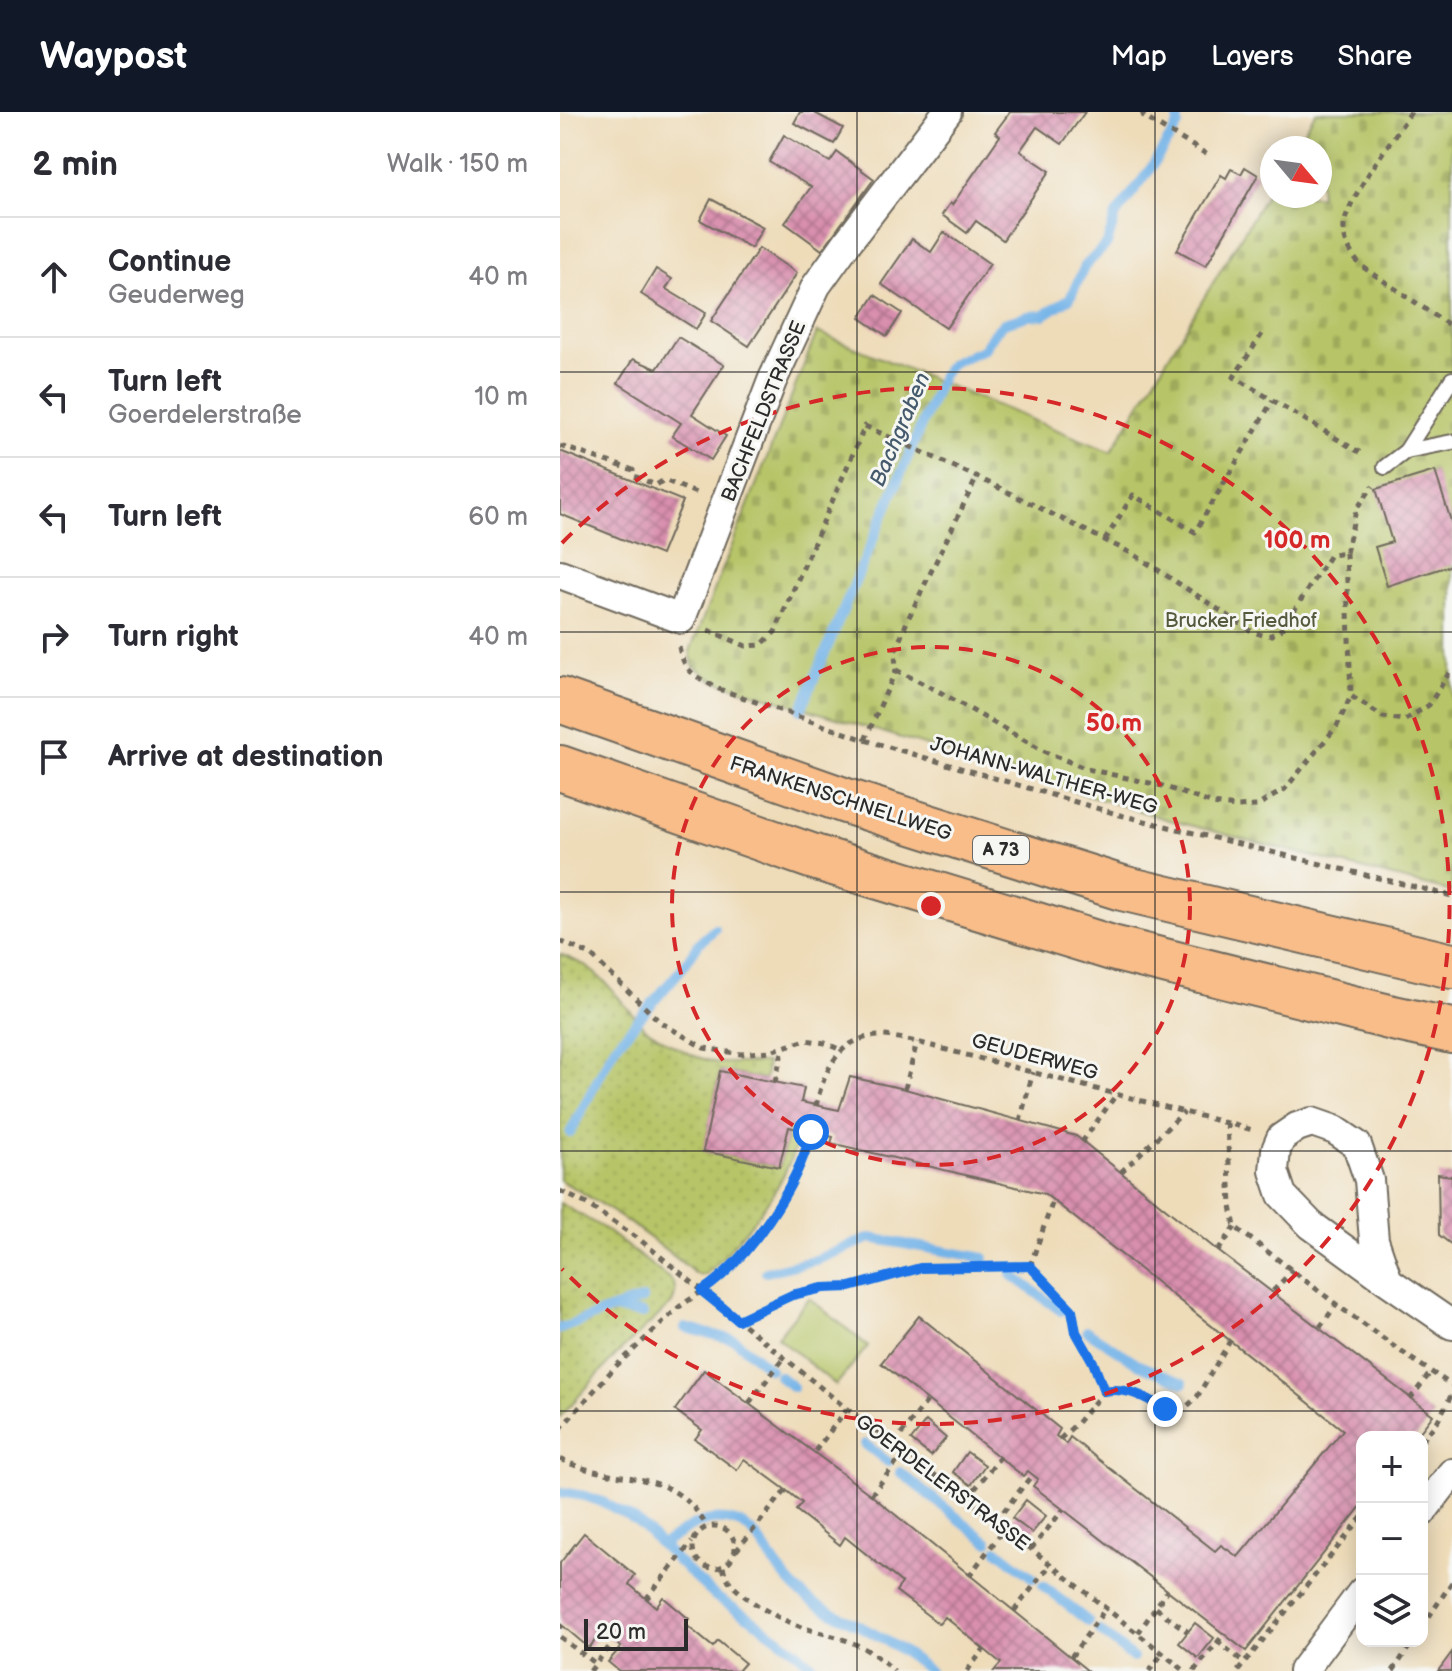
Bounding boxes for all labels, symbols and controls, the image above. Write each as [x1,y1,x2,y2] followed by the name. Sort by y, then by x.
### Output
[40,34,187,79] text: Waypost
[1111,40,1167,73] text: Map
[1211,40,1294,73] text: Layers
[1338,40,1412,73] text: Share
[1260,136,1332,208] north arrow
[32,144,118,185] text: 2 min
[387,149,528,180] text: Walk · 150 m
[108,244,231,280] text: Continue
[32,255,76,299] icon: ahead
[468,262,528,293] text: 40 m
[108,280,245,311] text: Geuderweg
[717,317,811,505] street label: BACHFELDSTRASSE
[108,364,222,400] text: Turn left
[864,369,936,491] water label: Bachgraben
[32,375,76,419] icon: left
[474,382,528,413] text: 10 m
[108,400,302,431] text: Goerdelerstraße
[32,495,76,539] icon: left
[108,499,222,535] text: Turn left
[468,502,528,533] text: 60 m
[1264,526,1330,555] text: 100 m
[1165,609,1317,633] park label: Brucker Friedhof
[32,615,76,659] icon: right
[108,619,239,655] text: Turn right
[468,622,528,653] text: 40 m
[1086,709,1142,738] text: 50 m
[927,732,1160,820] street label: JOHANN-WALTHER-WEG
[32,735,76,779] icon: arrive
[108,739,384,775] text: Arrive at destination
[727,752,955,846] street label: FRANKENSCHNELLWEG
[973,836,1029,864] road number: A 73
[917,892,945,920] centre of rings
[969,1029,1100,1085] street label: GEUDERWEG
[793,1114,829,1150] route start
[1147,1391,1183,1427] route end
[851,1409,1034,1556] street label: GOERDELERSTRASSE
[1356,1431,1428,1647] map controls
[1356,1431,1428,1503] button: +
[1356,1503,1428,1575] button: −
[1356,1575,1428,1647] button: layers
[584,1615,688,1651] scale bar
[596,1619,646,1646] text: 20 m

